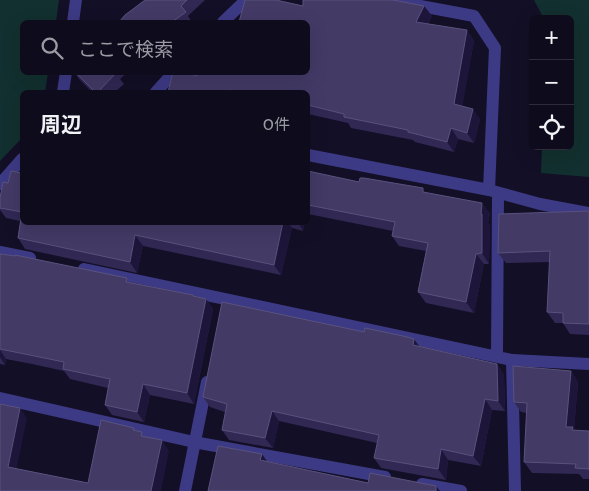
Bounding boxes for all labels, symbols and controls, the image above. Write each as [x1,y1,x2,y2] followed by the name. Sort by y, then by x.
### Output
[529,15,574,150] map controls
[529,15,574,60] button: +
[20,20,310,75] search box
[38,34,66,62] icon: search
[78,38,173,61] text: ここで検索
[529,60,574,105] button: −
[529,105,574,150] button: locate
[40,112,82,137] text: 周辺
[263,115,290,134] text: 0件

